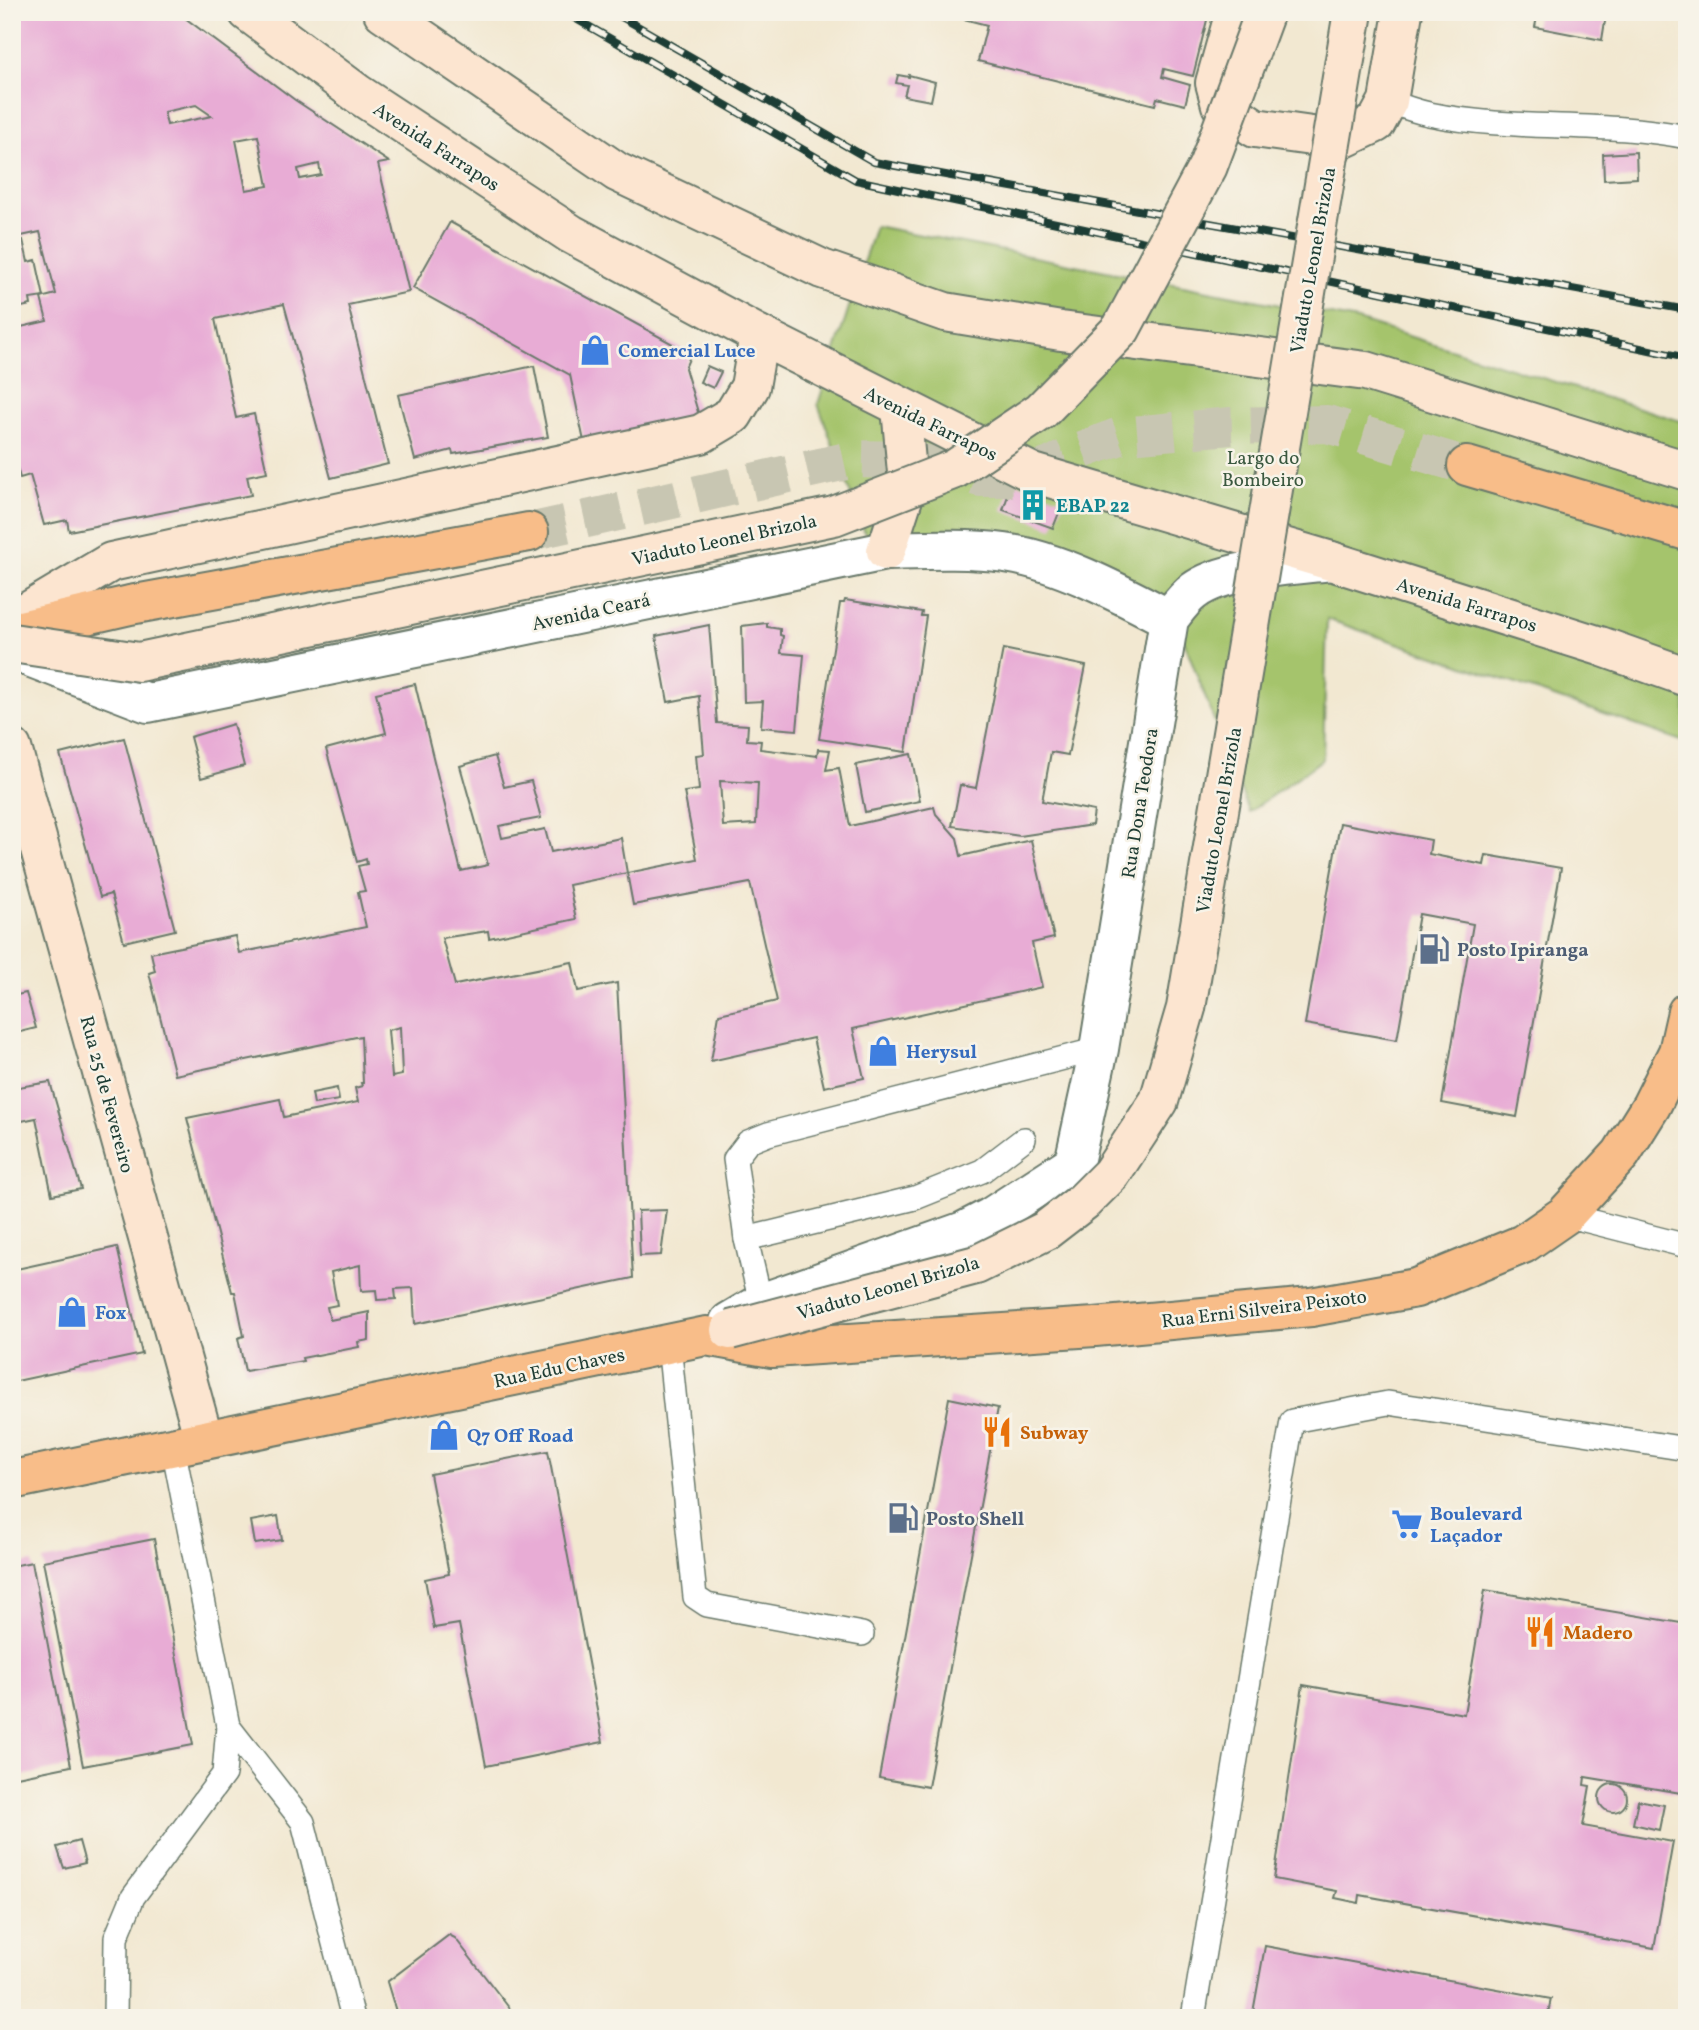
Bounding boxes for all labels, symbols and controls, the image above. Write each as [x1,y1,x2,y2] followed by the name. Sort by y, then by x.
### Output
[368,97,504,198] street label: Avenida Farrapos
[1285,165,1343,356] street label: Viaduto Leonel Brizola
[578,333,612,367] shop icon: Comercial Luce
[618,339,756,365] place label: Comercial Luce
[859,381,1001,468] street label: Avenida Farrapos
[1222,446,1304,494] park label: Largo do Bombeiro
[1016,488,1050,522] building icon: EBAP 22
[1056,494,1130,520] place label: EBAP 22
[629,509,819,573] street label: Viaduto Leonel Brizola
[1393,572,1540,640] street label: Avenida Farrapos
[530,588,653,638] street label: Avenida Ceará
[1191,725,1249,916] street label: Viaduto Leonel Brizola
[1116,726,1166,880] street label: Rua Dona Teodora
[1417,932,1451,966] fuel station icon: Posto Ipiranga
[1457,938,1589,964] place label: Posto Ipiranga
[73,1013,140,1176] street label: Rua 25 de Fevereiro
[866,1034,900,1068] shop icon: Herysul
[906,1040,977,1066] place label: Herysul
[794,1250,983,1327] street label: Viaduto Leonel Brizola
[1160,1284,1368,1335] street label: Rua Erni Silveira Peixoto
[55,1295,89,1329] shop icon: Fox
[95,1301,127,1327] place label: Fox
[492,1342,627,1396] street label: Rua Edu Chaves
[980,1415,1014,1449] restaurant icon: Subway
[427,1418,461,1452] shop icon: Q7 Off Road
[1020,1421,1089,1447] place label: Subway
[467,1424,574,1450] place label: Q7 Off Road
[886,1501,920,1535] fuel station icon: Posto Shell
[1430,1502,1523,1550] place label: Boulevard Laçador
[926,1507,1024,1533] place label: Posto Shell
[1390,1507,1424,1541] supermarket icon: Boulevard Laçador
[1523,1615,1557,1649] restaurant icon: Madero
[1563,1621,1633,1647] place label: Madero

